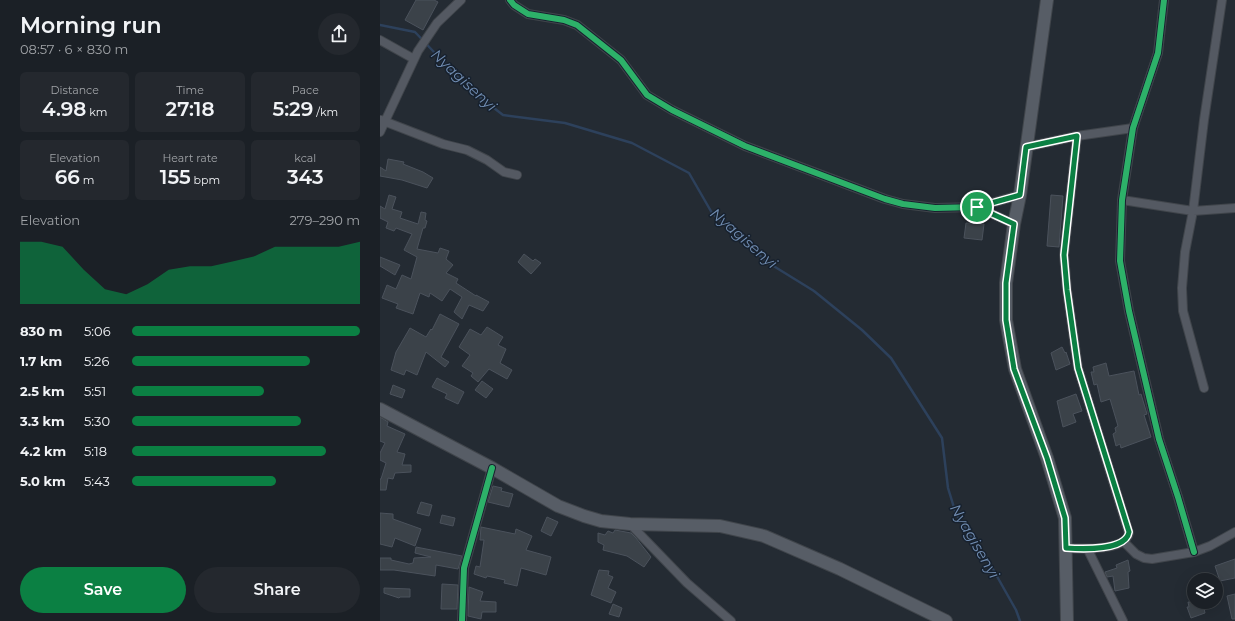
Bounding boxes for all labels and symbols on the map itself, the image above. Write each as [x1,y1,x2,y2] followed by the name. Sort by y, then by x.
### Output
[427,45,502,116] water label: Nyagisenyi
[960,190,994,224] pin
[706,204,782,273] water label: Nyagisenyi
[946,500,1004,583] water label: Nyagisenyi

